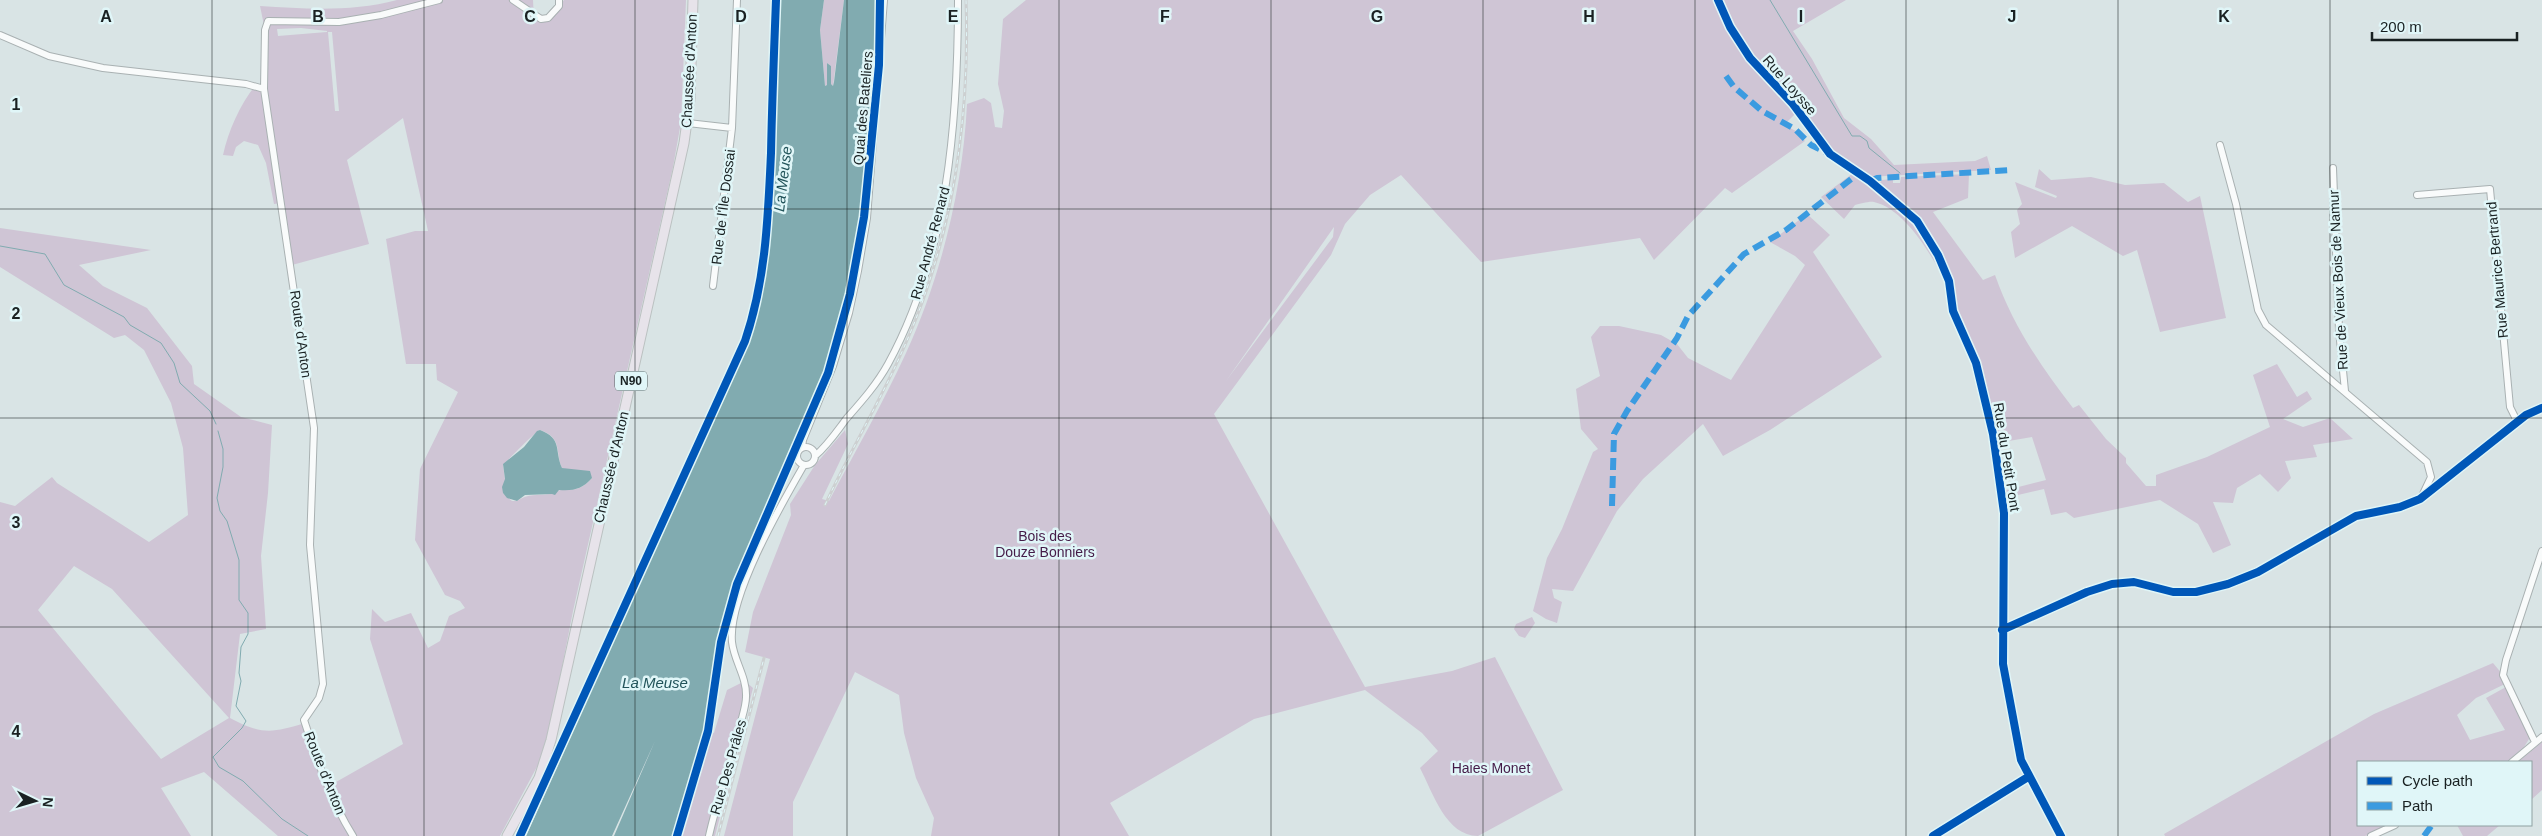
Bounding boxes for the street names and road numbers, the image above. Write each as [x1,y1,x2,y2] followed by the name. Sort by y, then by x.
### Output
[678,14,700,128] street label: Chaussée d'Anton
[850,50,876,166] street label: Quai des Bateliers
[1760,52,1820,118] street label: Rue Loysse
[708,148,738,266] street label: Rue de l'Île Dossai
[907,185,953,301] street label: Rue André Renard
[2325,189,2351,370] street label: Rue de Vieux Bois de Namur
[2483,201,2511,339] street label: Rue Maurice Bertrand
[287,289,315,379] street label: Route d'Anton
[615,372,647,391] road number: N90
[1991,402,2024,513] street label: Rue du Petit Pont
[590,410,632,524] street label: Chaussée d'Anton
[707,718,749,816] street label: Rue Des Prâles
[301,729,349,817] street label: Route d'Anton

